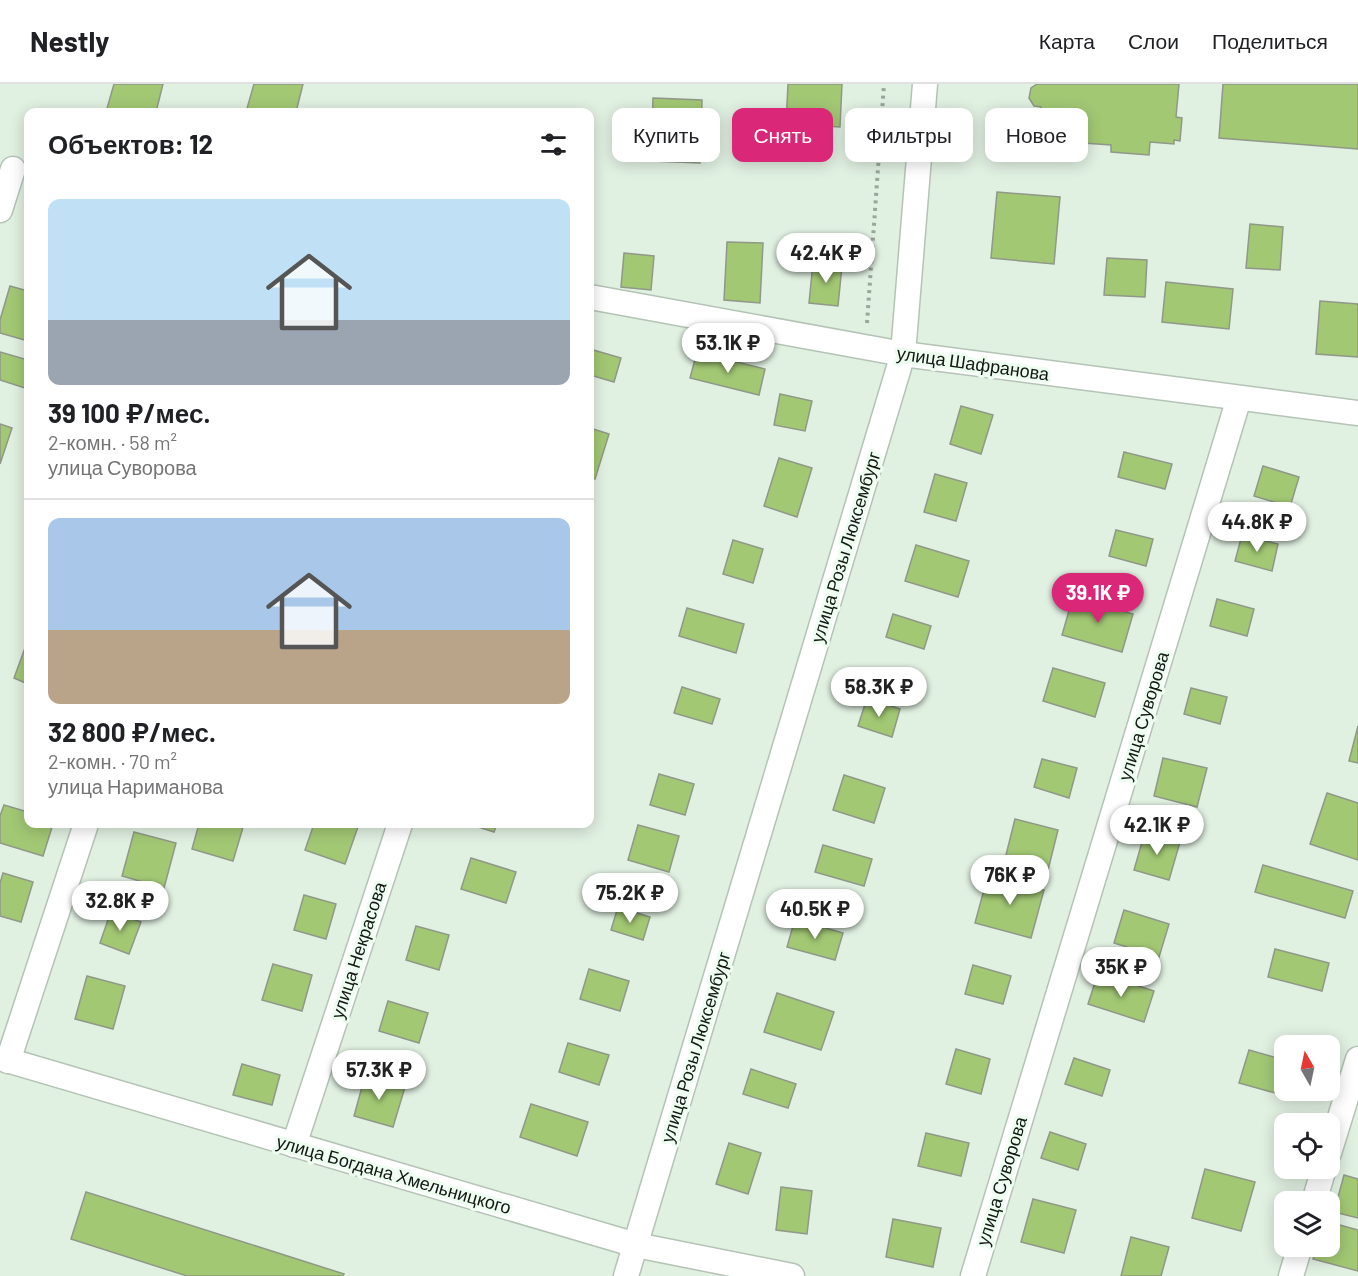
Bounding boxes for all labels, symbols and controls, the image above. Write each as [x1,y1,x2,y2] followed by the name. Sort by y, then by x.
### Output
[30,24,109,58] text: Nestly
[1039,28,1095,53] text: Карта
[1128,28,1179,53] text: Слои
[1212,28,1328,53] text: Поделиться
[612,108,720,162] chip: Купить
[732,108,833,162] chip: Снять
[845,108,973,162] chip: Фильтры
[985,108,1088,162] chip: Новое
[48,128,213,159] text: Объектов: 12
[537,128,570,161] icon: filters
[771,233,881,284] pin: 42.4K ₽
[255,238,363,346] icon: home
[790,240,862,264] text: 42.4K ₽
[673,323,783,374] pin: 53.1K ₽
[696,330,760,354] text: 53.1K ₽
[895,341,1052,385] street label: улица Шафранова
[48,397,210,428] text: 39 100 ₽/мес.
[48,430,177,454] text: 2-комн. · 58 m²
[805,448,885,645] street label: улица Розы Люксембург
[48,455,197,479] text: улица Суворова
[1202,502,1312,553] pin: 44.8K ₽
[1222,509,1292,533] text: 44.8K ₽
[255,557,363,665] icon: home
[1043,573,1153,624] pin: 39.1K ₽
[1066,580,1130,604] text: 39.1K ₽
[1113,648,1173,783] street label: улица Суворова
[824,667,934,718] pin: 58.3K ₽
[845,674,913,698] text: 58.3K ₽
[48,716,216,747] text: 32 800 ₽/мес.
[48,749,177,773] text: 2-комн. · 70 m²
[48,774,223,798] text: улица Нариманова
[1102,805,1212,856] pin: 42.1K ₽
[1124,812,1190,836] text: 42.1K ₽
[968,855,1052,906] pin: 76K ₽
[984,862,1036,886] text: 76K ₽
[575,873,685,924] pin: 75.2K ₽
[326,878,391,1021] street label: улица Некрасова
[596,880,664,904] text: 75.2K ₽
[65,881,175,932] pin: 32.8K ₽
[86,888,154,912] text: 32.8K ₽
[760,889,870,940] pin: 40.5K ₽
[780,896,850,920] text: 40.5K ₽
[1079,947,1163,998] pin: 35K ₽
[655,948,735,1145] street label: улица Розы Люксембург
[1095,954,1147,978] text: 35K ₽
[1274,1035,1340,1101] north arrow
[1274,1035,1340,1257] map controls
[324,1050,434,1101] pin: 57.3K ₽
[346,1057,412,1081] text: 57.3K ₽
[971,1113,1031,1248] street label: улица Суворова
[1274,1113,1340,1179] button: locate
[274,1130,514,1218] street label: улица Богдана Хмельницкого
[1274,1191,1340,1257] button: layers

